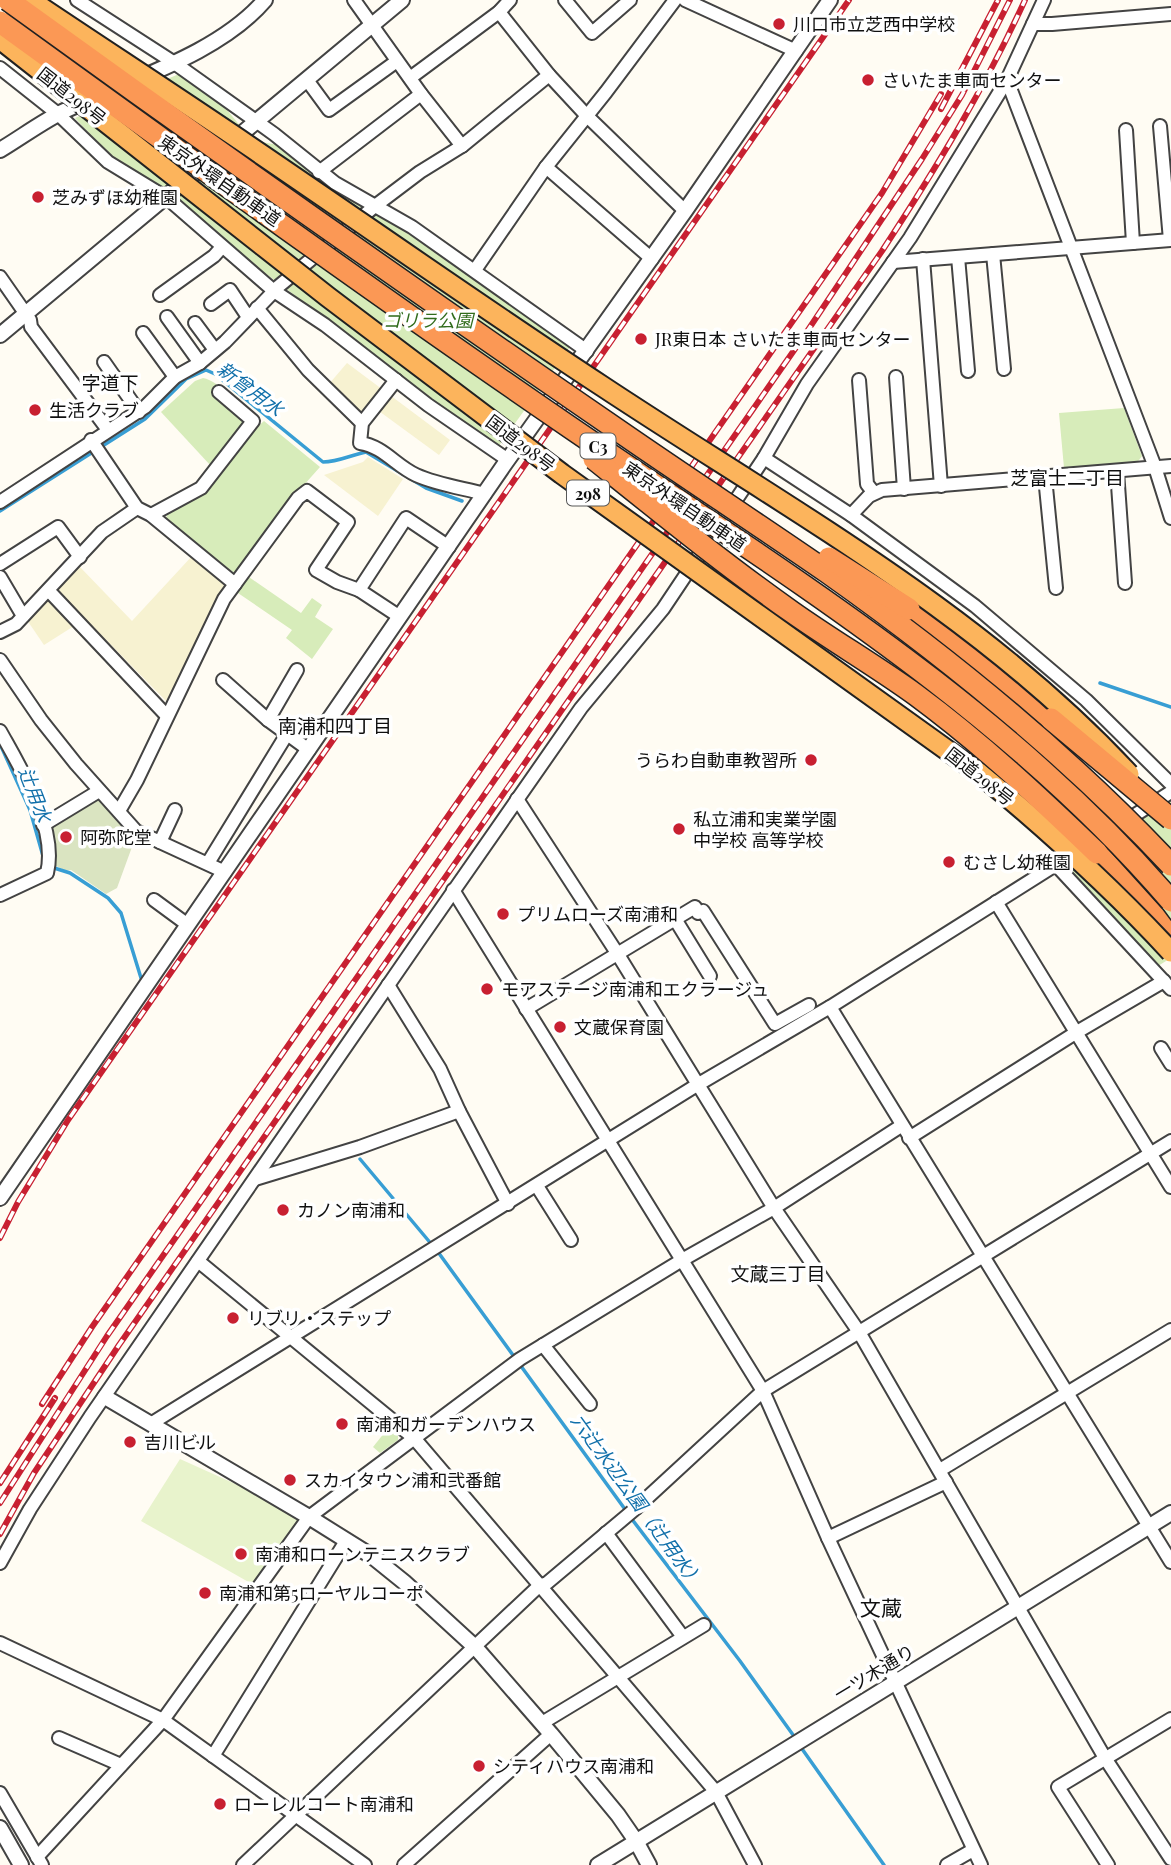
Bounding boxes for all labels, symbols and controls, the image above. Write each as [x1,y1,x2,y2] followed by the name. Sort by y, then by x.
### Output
[793,12,955,36] place label: 川口市立芝西中学校
[771,16,787,32] marker: 川口市立芝西中学校
[33,62,111,130] street label: 国道298号
[882,68,1061,92] place label: さいたま車両センター
[860,72,876,88] marker: さいたま車両センター
[154,129,286,231] street label: 東京外環自動車道
[52,185,178,209] place label: 芝みずほ幼稚園
[30,189,46,205] marker: 芝みずほ幼稚園
[383,308,476,332] park label: ゴリラ公園
[654,327,910,351] place label: JR東日本 さいたま車両センター
[633,331,649,347] marker: JR東日本 さいたま車両センター
[213,355,291,422] water label: 新曾用水
[81,369,139,395] district label: 字道下
[49,398,139,422] place label: 生活クラブ
[27,402,43,418] marker: 生活クラブ
[481,409,561,477] street label: 国道298号
[580,434,616,458] road number: C3
[619,456,751,556] street label: 東京外環自動車道
[1010,464,1124,490] district label: 芝富士二丁目
[567,480,609,506] road number: 298
[278,712,392,738] district label: 南浦和四丁目
[941,742,1019,810] street label: 国道298号
[635,748,797,772] place label: うらわ自動車教習所
[803,752,819,768] marker: うらわ自動車教習所
[14,763,59,827] water label: 辻用水
[693,807,837,852] place label: 私立浦和実業学園 中学校 高等学校
[671,821,687,837] marker: 私立浦和実業学園 中学校 高等学校
[80,825,152,849] place label: 阿弥陀堂
[58,829,74,845] marker: 阿弥陀堂
[963,850,1071,874] place label: むさし幼稚園
[941,854,957,870] marker: むさし幼稚園
[517,902,678,926] place label: プリムローズ南浦和
[495,906,511,922] marker: プリムローズ南浦和
[501,977,769,1001] place label: モアステージ南浦和エクラージュ
[479,981,495,997] marker: モアステージ南浦和エクラージュ
[574,1015,664,1039] place label: 文蔵保育園
[552,1019,568,1035] marker: 文蔵保育園
[297,1198,405,1222] place label: カノン南浦和
[275,1202,291,1218] marker: カノン南浦和
[730,1260,826,1286] district label: 文蔵三丁目
[247,1306,391,1330] place label: リブリ・ステップ
[225,1310,241,1326] marker: リブリ・ステップ
[566,1408,710,1592] water label: 六辻水辺公園（辻用水）
[356,1412,536,1436] place label: 南浦和ガーデンハウス
[334,1416,350,1432] marker: 南浦和ガーデンハウス
[144,1430,216,1454] place label: 吉川ビル
[122,1434,138,1450] marker: 吉川ビル
[304,1468,501,1492] place label: スカイタウン浦和弐番館
[282,1472,298,1488] marker: スカイタウン浦和弐番館
[255,1542,470,1566] place label: 南浦和ローンテニスクラブ
[233,1546,249,1562] marker: 南浦和ローンテニスクラブ
[219,1581,424,1605] place label: 南浦和第5ローヤルコーポ
[197,1585,213,1601] marker: 南浦和第5ローヤルコーポ
[860,1593,902,1621] district label: 文蔵
[829,1639,919,1705] street label: 一ツ木通り
[493,1754,654,1778] place label: シティハウス南浦和
[471,1758,487,1774] marker: シティハウス南浦和
[234,1792,414,1816] place label: ローレルコート南浦和
[212,1796,228,1812] marker: ローレルコート南浦和

